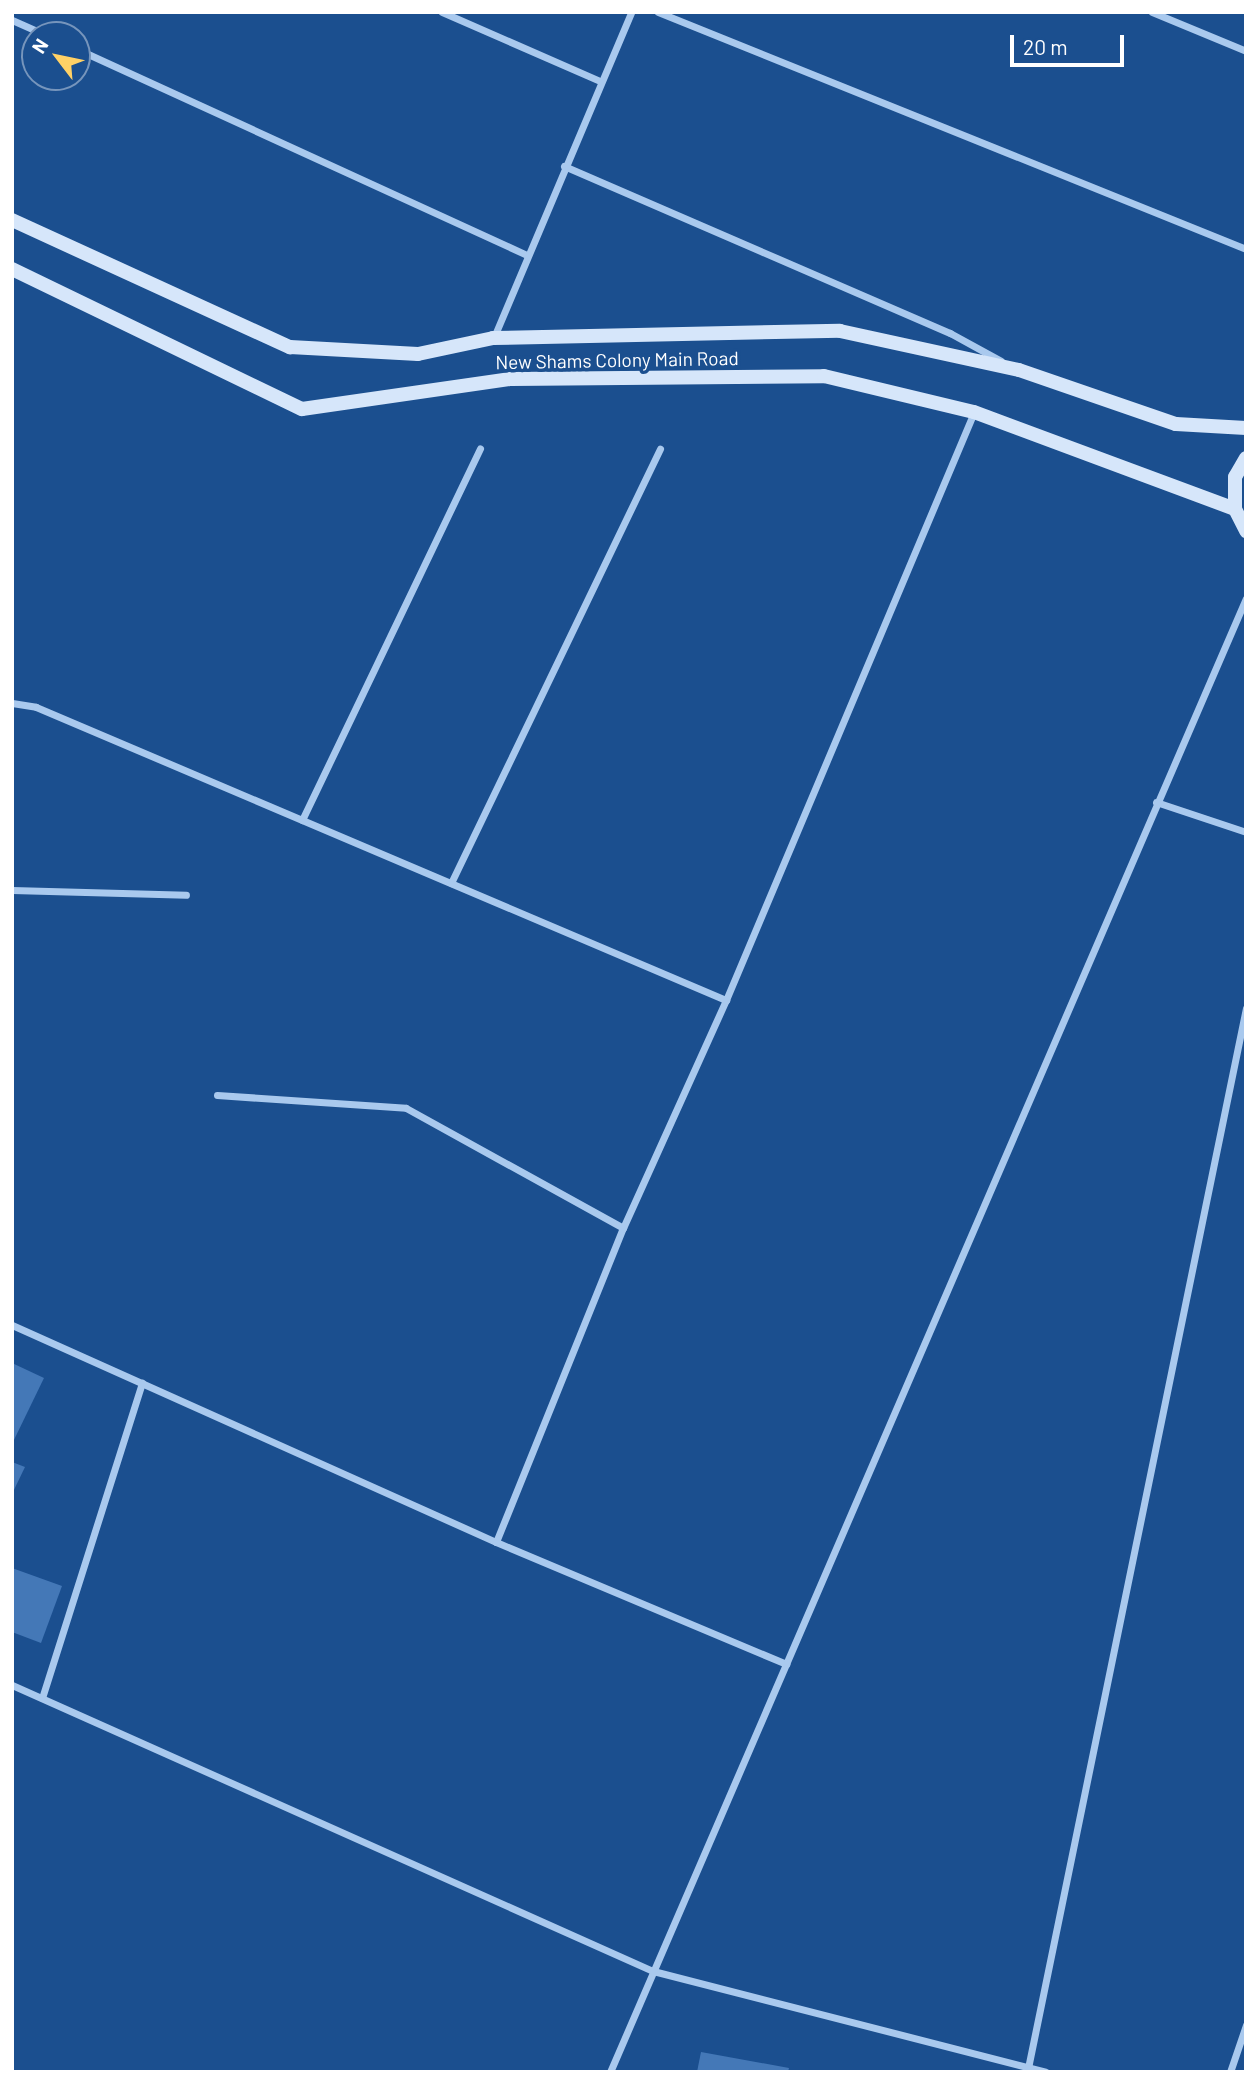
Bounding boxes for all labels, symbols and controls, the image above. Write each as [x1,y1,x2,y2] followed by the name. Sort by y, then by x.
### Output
[21,21,91,91] north arrow
[1013,21,1127,65] scale bar
[26,34,53,57] text: N
[1023,34,1068,59] text: 20 m
[495,346,739,374] street label: New Shams Colony Main Road

